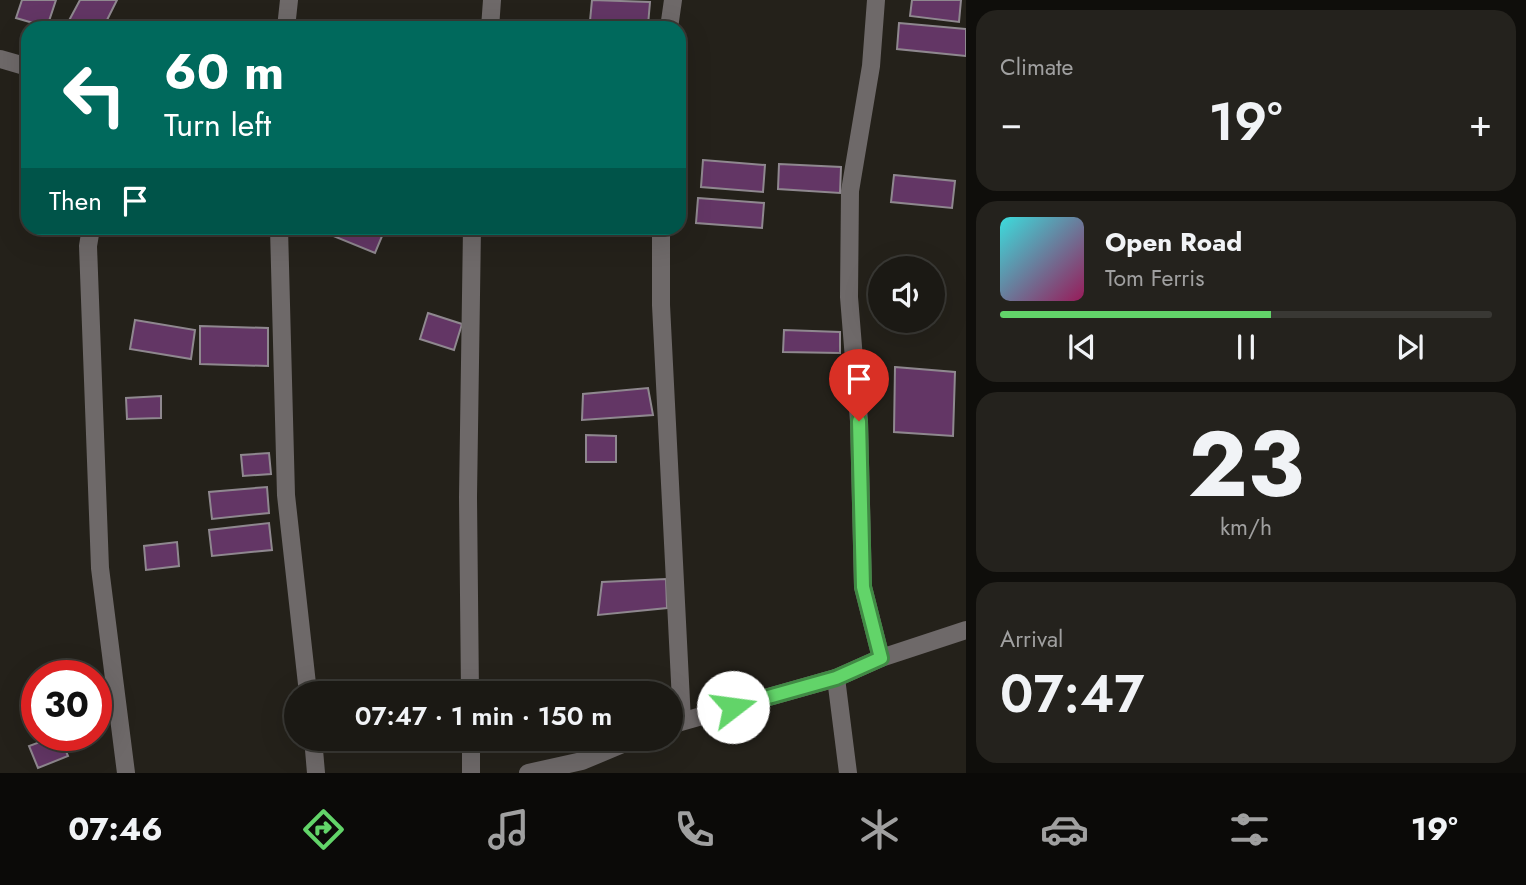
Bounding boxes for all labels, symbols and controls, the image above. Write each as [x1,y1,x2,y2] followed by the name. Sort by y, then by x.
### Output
[164,37,284,107] text: 60 m
[49,49,140,140] icon: left
[1000,50,1073,84] text: Climate
[1209,84,1283,160] text: 19°
[1000,95,1022,150] text: −
[1469,95,1492,150] text: +
[164,102,271,148] text: Turn left
[49,182,102,220] text: Then
[116,182,154,220] icon: arrive
[1105,223,1242,261] text: Open Road
[868,256,945,333] map controls
[868,256,945,333] button: sound
[1105,261,1204,295] text: Tom Ferris
[1063,328,1101,366] icon: previous
[1227,328,1265,366] icon: pause
[1391,328,1429,366] icon: next
[829,349,889,421] pin
[840,360,878,398] icon: arrive
[1188,399,1304,530] text: 23
[1220,510,1272,544] text: km/h
[1000,622,1063,656] text: Arrival
[1000,656,1144,732] text: 07:47
[21,660,112,751] speed limit sign: 30
[696,670,770,744] position arrow
[355,697,612,735] text: 07:47 · 1 min · 150 m
[299,805,348,854] icon: directions
[484,805,533,854] icon: music
[670,805,719,854] icon: phone
[855,805,904,854] icon: climate
[1040,805,1089,854] icon: car
[1225,805,1274,854] icon: filters
[68,806,163,852] text: 07:46
[1411,806,1458,852] text: 19°

